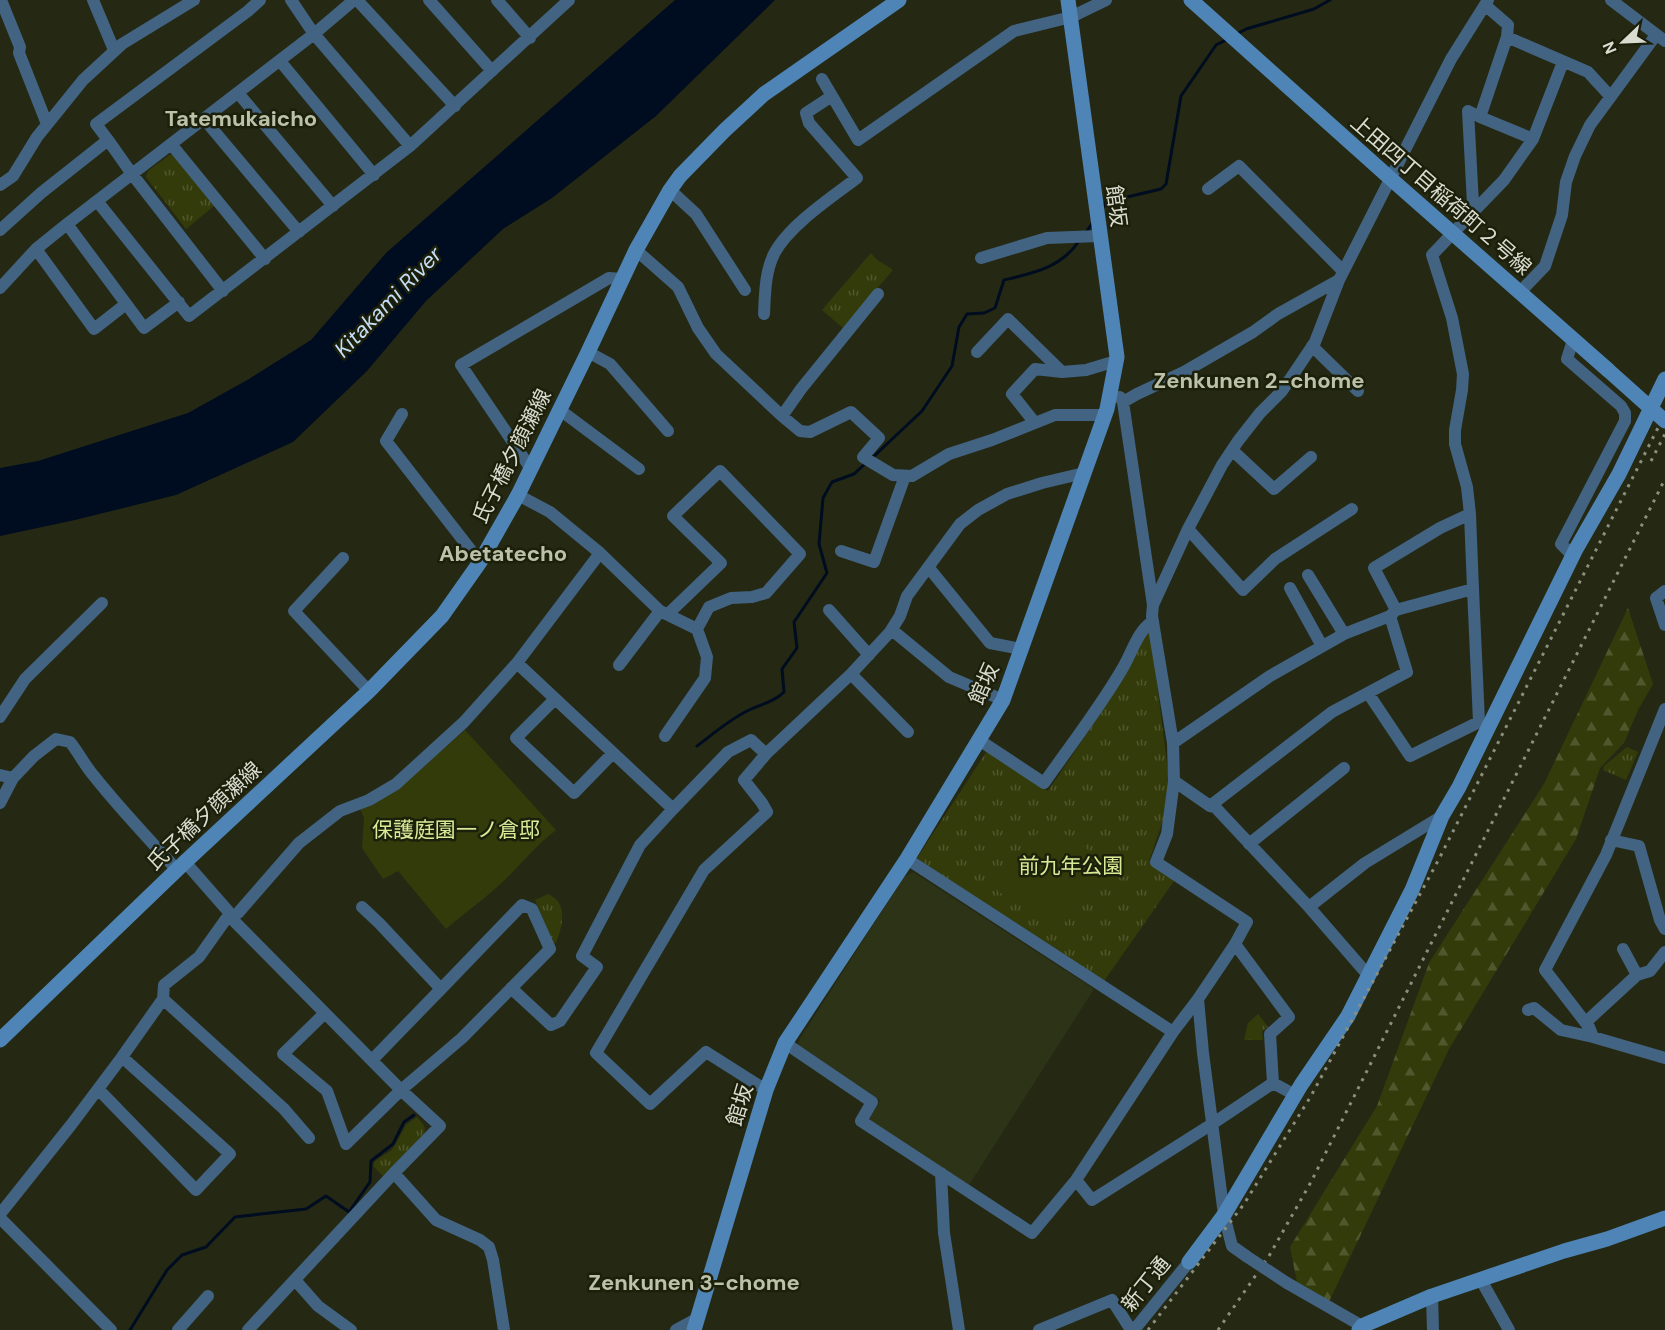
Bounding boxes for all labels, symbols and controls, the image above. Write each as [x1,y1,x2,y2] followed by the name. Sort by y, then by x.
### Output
[1593,12,1653,72] north arrow
[1598,38,1622,57] text: N
[165,104,317,133] district label: Tatemukaicho
[1345,109,1537,281] street label: 上田四丁目稲荷町２号線
[1099,183,1133,229] street label: 館坂
[328,240,449,364] water label: Kitakami River
[1153,366,1365,395] district label: Zenkunen 2-chome
[466,384,558,528] street label: 氏子橋夕顔瀬線
[439,539,567,568] district label: Abetatecho
[963,659,1005,709] street label: 館坂
[141,756,267,876] street label: 氏子橋夕顔瀬線
[372,816,540,844] park label: 保護庭園一ノ倉邸
[1019,852,1124,880] park label: 前九年公園
[720,1081,760,1129] street label: 館坂
[1115,1251,1177,1317] street label: 新丁通
[588,1268,800,1297] district label: Zenkunen 3-chome

